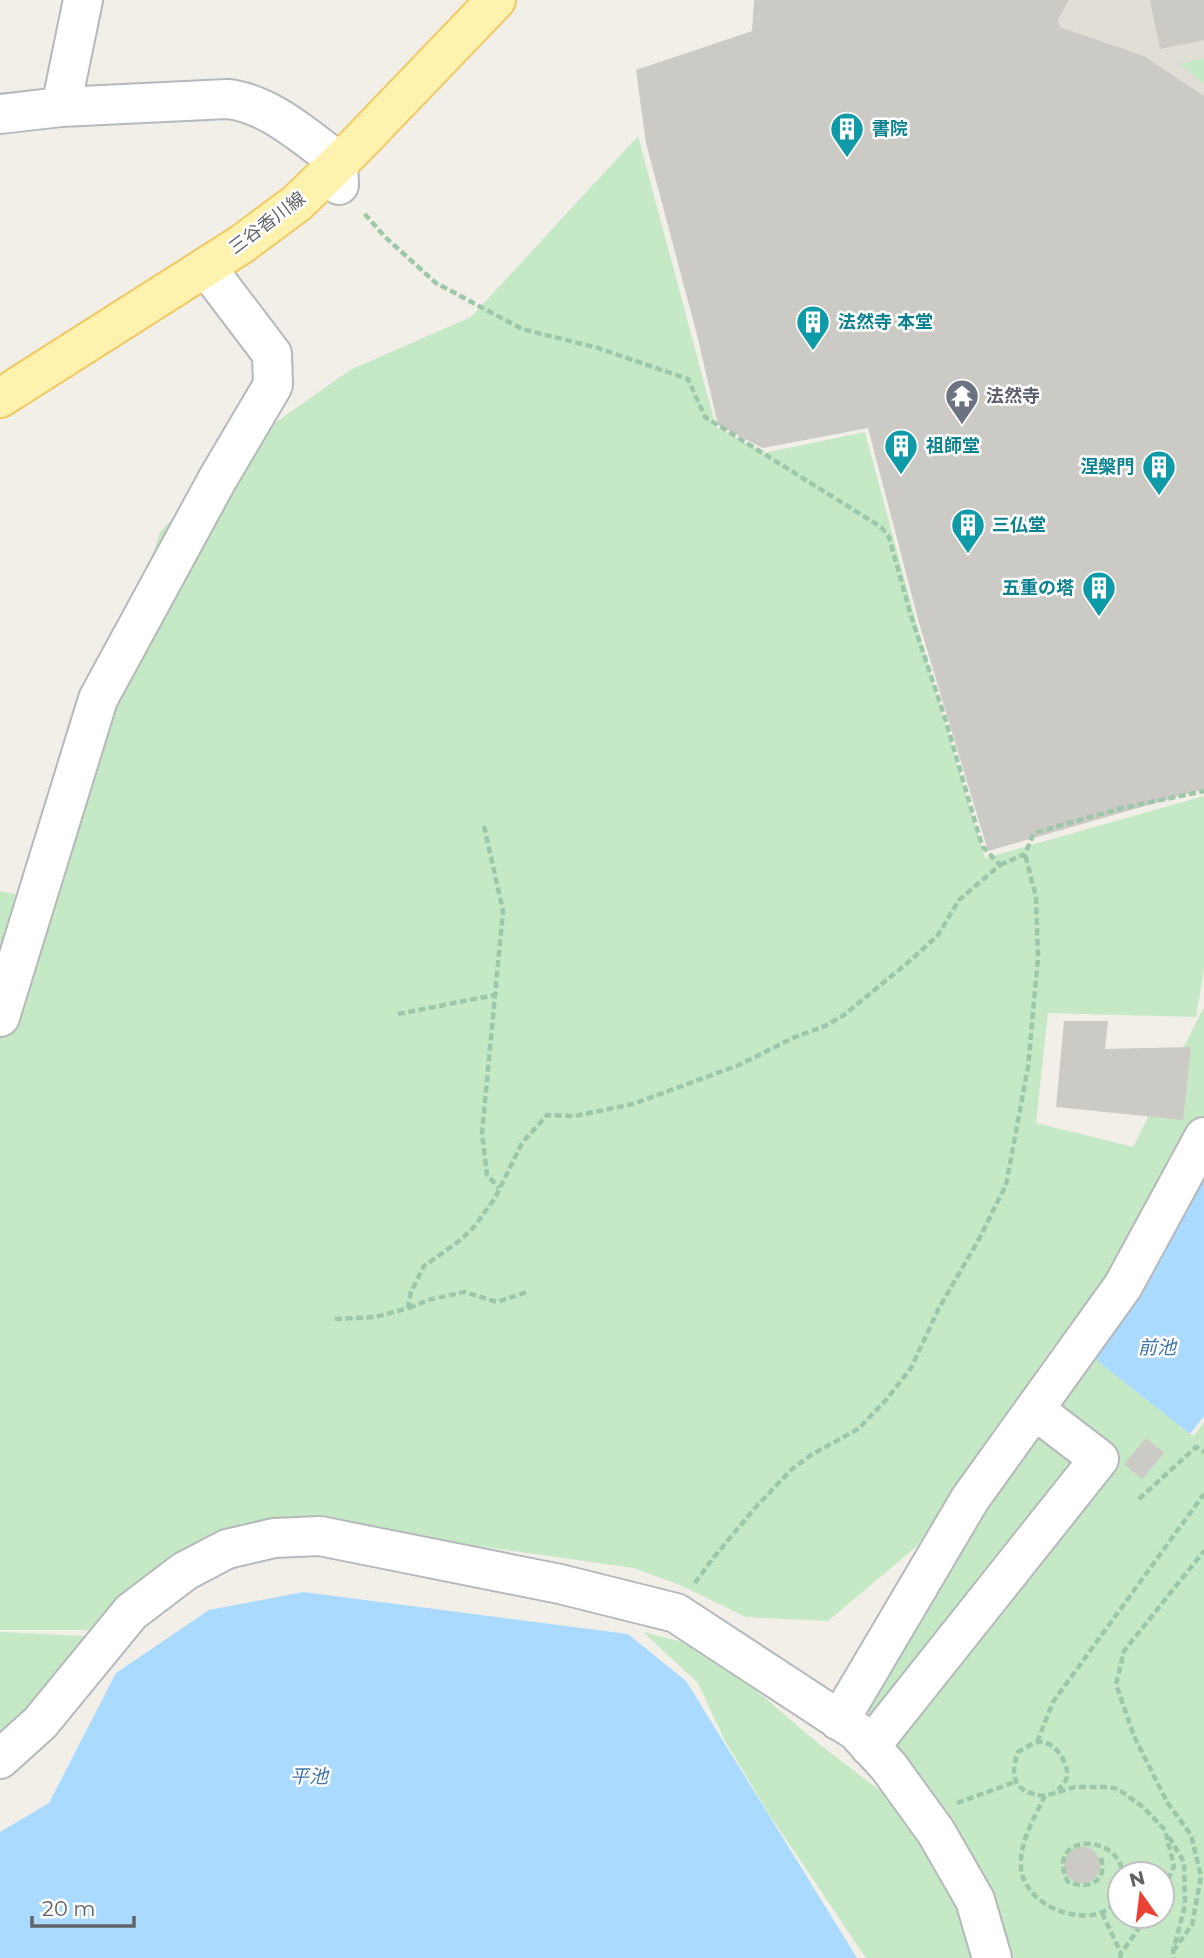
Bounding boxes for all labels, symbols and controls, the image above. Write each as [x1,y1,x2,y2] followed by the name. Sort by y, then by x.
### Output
[828,110,866,159] building icon: 書院
[872,118,908,140] place label: 書院
[224,187,310,259] street label: 三谷香川線
[794,303,832,352] building icon: 法然寺 本堂
[838,311,933,333] place label: 法然寺 本堂
[943,377,981,426] temple icon: 法然寺
[986,385,1040,407] place label: 法然寺
[882,427,920,476] building icon: 祖師堂
[926,435,980,457] place label: 祖師堂
[1140,448,1178,497] building icon: 涅槃門
[1080,456,1134,478] place label: 涅槃門
[949,506,987,555] building icon: 三仏堂
[992,514,1046,536] place label: 三仏堂
[1080,569,1118,618] building icon: 五重の塔
[1002,577,1074,599] place label: 五重の塔
[1138,1336,1178,1359] water label: 前池
[290,1765,330,1788] water label: 平池
[1106,1860,1176,1930] north arrow
[1127,1866,1147,1892] text: N
[32,1884,133,1928] scale bar
[42,1896,96,1921] text: 20 m

